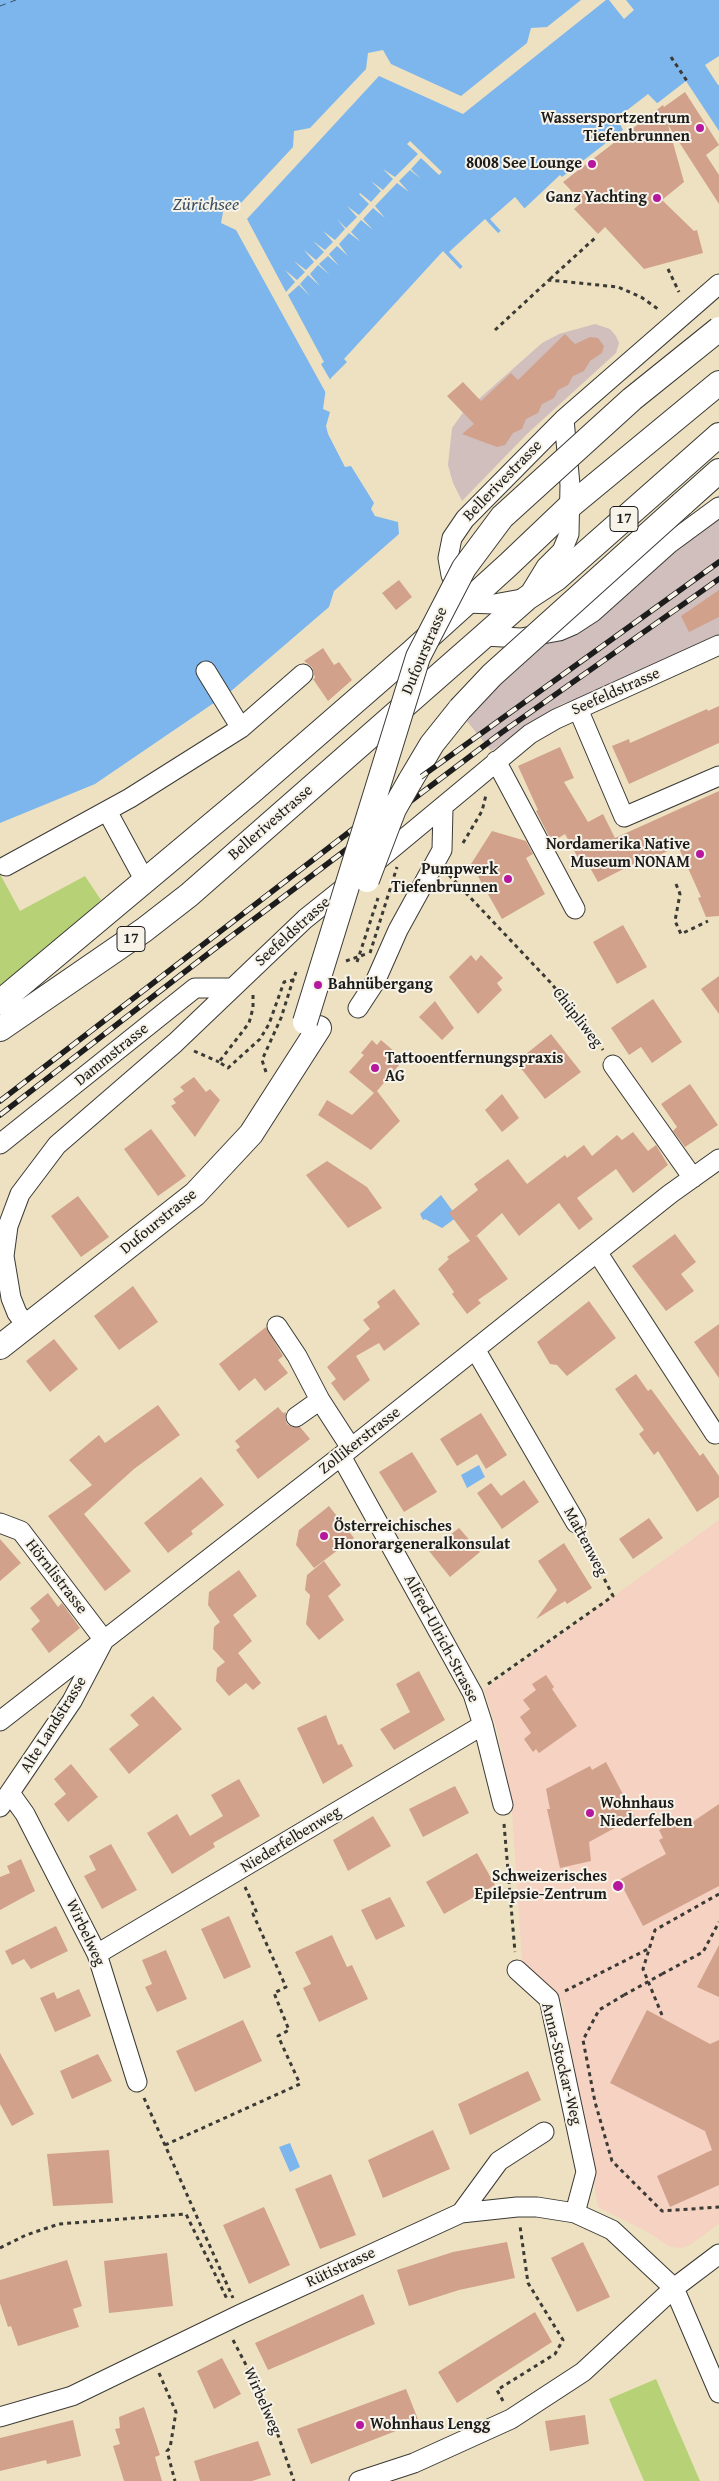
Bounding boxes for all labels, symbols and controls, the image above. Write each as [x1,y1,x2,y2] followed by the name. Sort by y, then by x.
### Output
[541,109,690,147] place label: Wassersportzentrum Tiefenbrunnen
[694,122,706,134] marker: Wassersportzentrum Tiefenbrunnen
[466,154,582,174] place label: 8008 See Lounge
[586,158,598,170] marker: 8008 See Lounge
[546,188,647,208] place label: Ganz Yachting
[651,192,663,204] marker: Ganz Yachting
[173,194,239,216] water label: Zürichsee
[459,436,547,526] street label: Bellerivestrasse
[610,506,638,532] road number: 17
[398,604,452,698] street label: Dufourstrasse
[569,664,663,720] street label: Seefeldstrasse
[225,781,317,865] street label: Bellerivestrasse
[546,835,690,873] place label: Nordamerika Native Museum NONAM
[694,848,706,860] marker: Nordamerika Native Museum NONAM
[391,860,498,898] place label: Pumpwerk Tiefenbrunnen
[502,873,514,885] marker: Pumpwerk Tiefenbrunnen
[251,893,335,971] street label: Seefeldstrasse
[117,926,145,952] road number: 17
[328,975,433,995] place label: Bahnübergang
[312,979,324,991] marker: Bahnübergang
[548,984,606,1052] street label: Chüpliweg
[71,1019,153,1091] street label: Dammstrasse
[385,1049,563,1087] place label: Tattooentfernungspraxis AG
[369,1062,381,1074] marker: Tattooentfernungspraxis AG
[117,1185,201,1259] street label: Dufourstrasse
[315,1403,405,1479] street label: Zollikerstrasse
[559,1504,611,1580] street label: Mattenweg
[334,1517,510,1555] place label: Österreichisches Honorargeneralkonsulat
[318,1530,330,1542] marker: Österreichisches Honorargeneralkonsulat
[21,1536,91,1618] street label: Hörnlistrasse
[399,1572,483,1706] street label: Alfred-Ulrich-Strasse
[17,1673,91,1777] street label: Alte Landstrasse
[600,1794,692,1832] place label: Wohnhaus Niederfelben
[237,1803,345,1877] street label: Niederfelbenweg
[584,1807,596,1819] marker: Wohnhaus Niederfelben
[475,1867,607,1905] place label: Schweizerisches Epilepsie-Zentrum
[611,1879,625,1893] marker: Schweizerisches Epilepsie-Zentrum
[61,1897,109,1969] street label: Wirbelweg
[537,2001,585,2127] street label: Anna-Stockar-Weg
[303,2244,379,2292] street label: Rütistrasse
[239,2364,285,2438] street label: Wirbelweg
[370,2415,490,2435] place label: Wohnhaus Lengg
[354,2419,366,2431] marker: Wohnhaus Lengg

